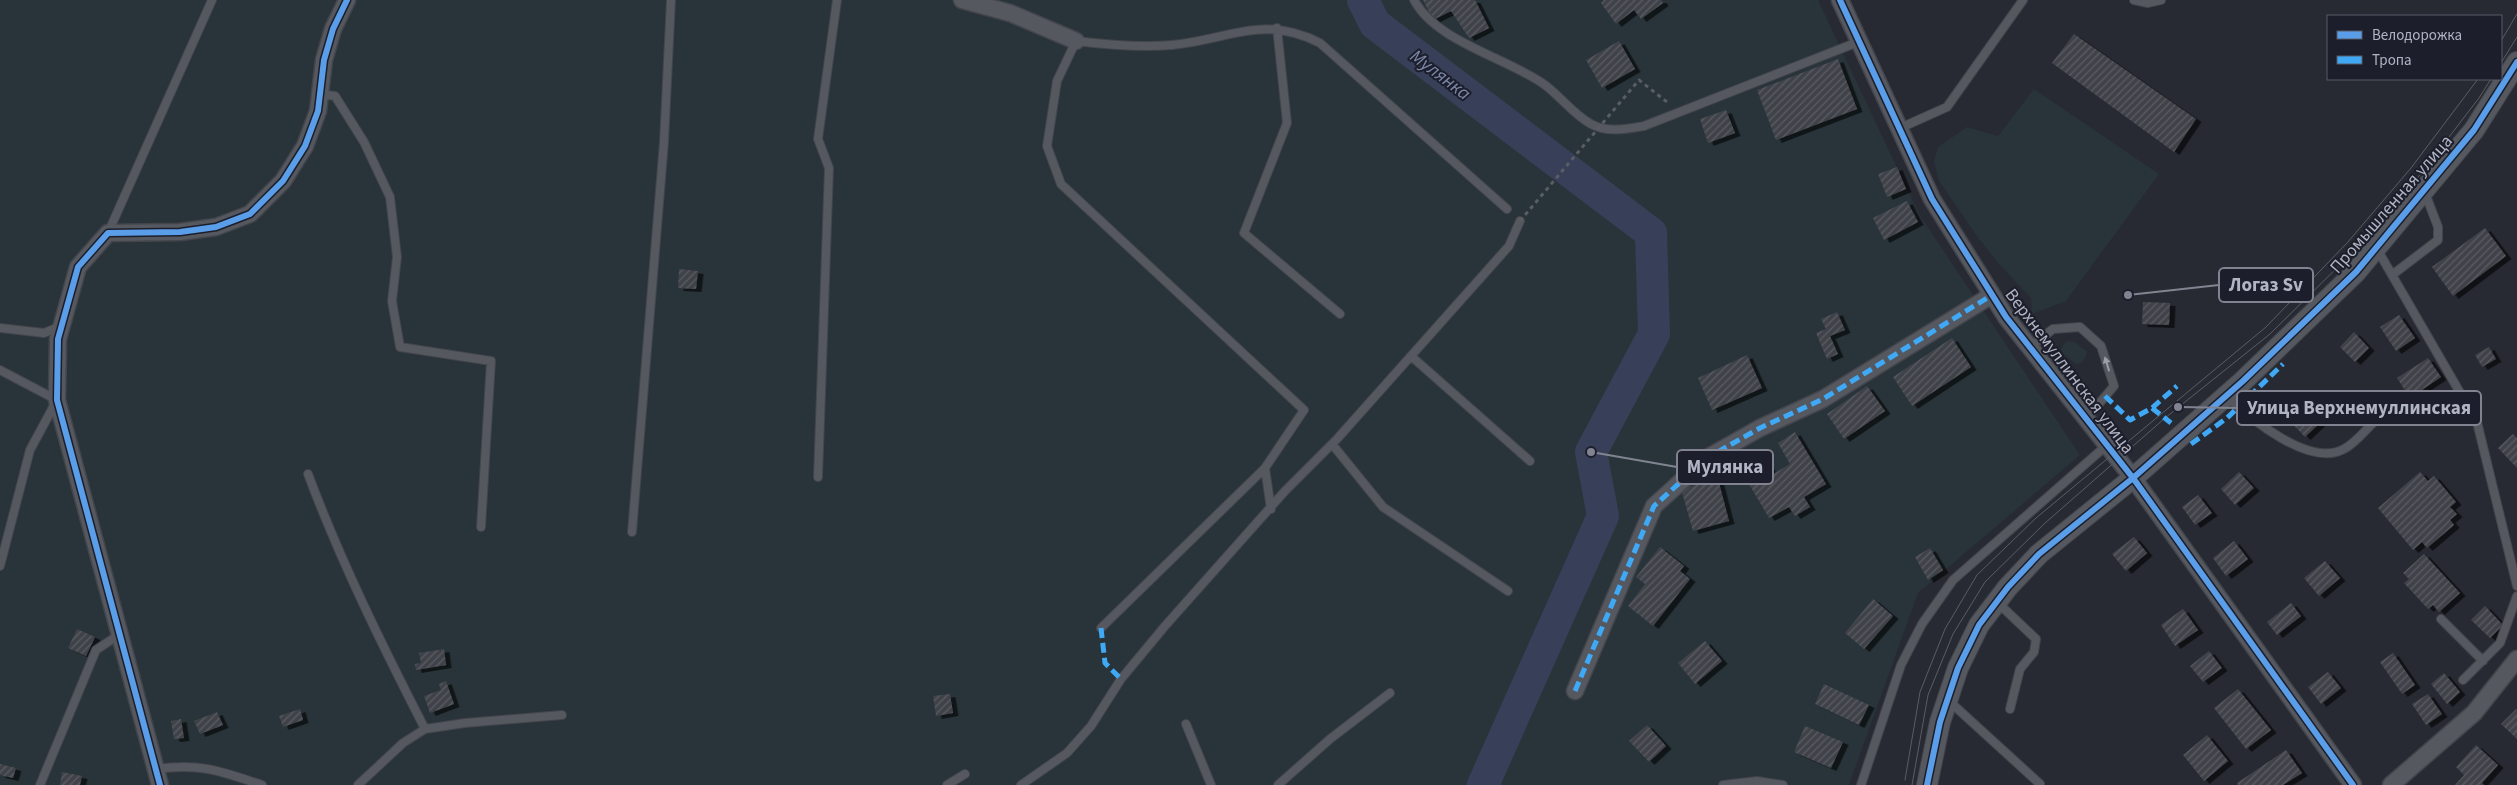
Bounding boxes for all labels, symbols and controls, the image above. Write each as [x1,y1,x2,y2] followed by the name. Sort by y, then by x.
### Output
[2327,15,2502,80] legend
[2372,25,2462,46] text: Велодорожка
[1404,43,1476,107] water label: Мулянка
[2372,50,2412,71] text: Тропа
[2324,130,2459,279] street label: Промышленная улица
[2219,268,2313,302] callout: Логаз Sv
[2228,272,2303,299] text: Логаз Sv
[1999,283,2140,459] street label: Верхнемуллинская улица
[2103,356,2110,371] one-way arrow
[2237,391,2481,425] callout: Улица Верхнемуллинская
[2247,395,2471,422] text: Улица Верхнемуллинская
[1677,450,1773,484] callout: Мулянка
[1687,454,1763,481] text: Мулянка

